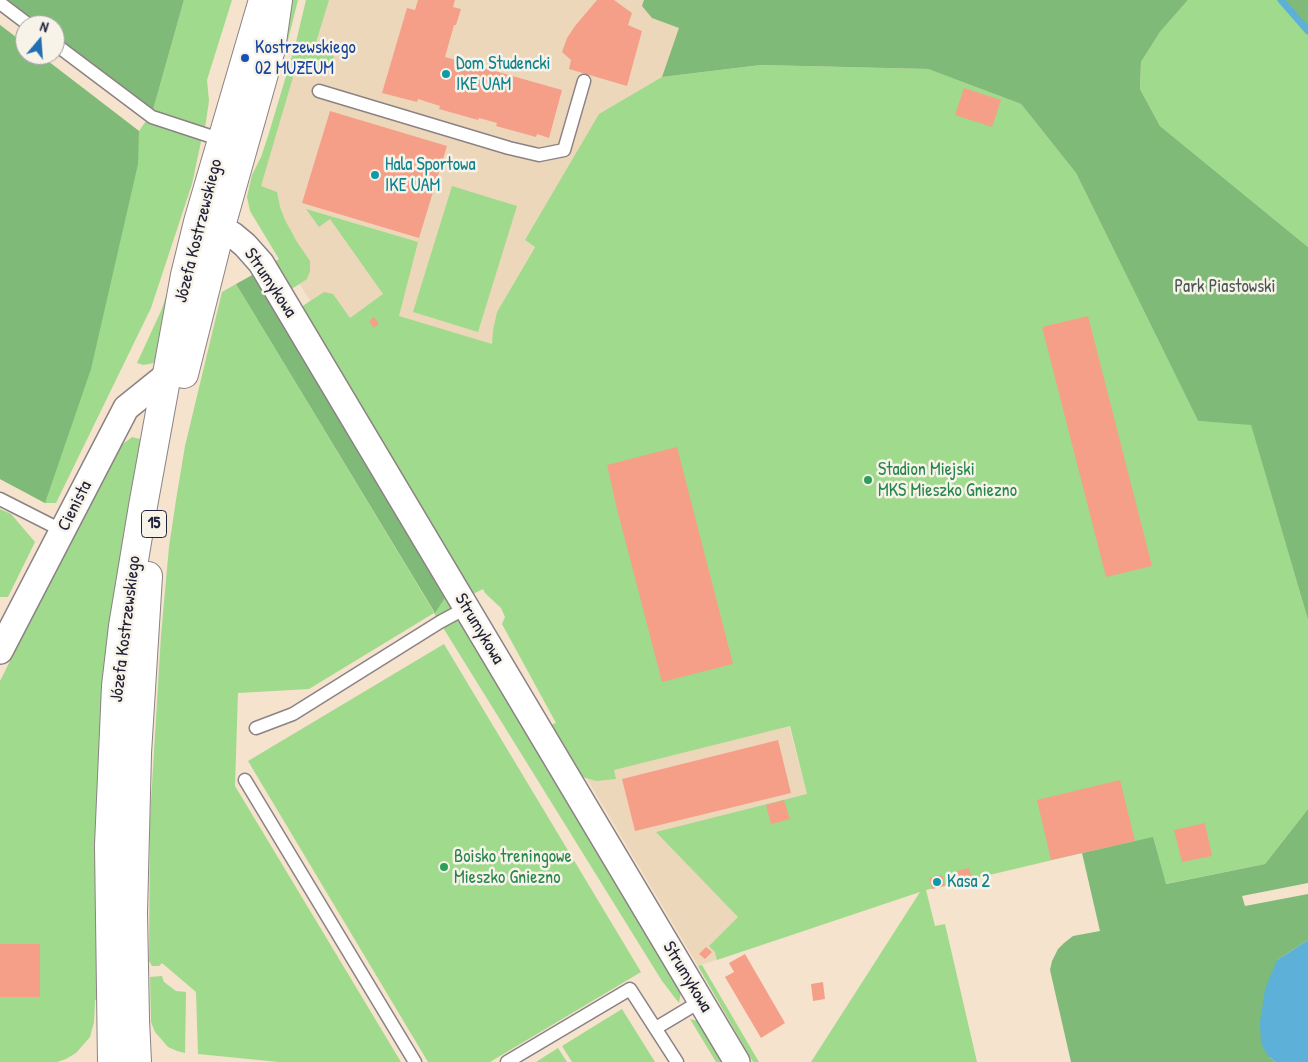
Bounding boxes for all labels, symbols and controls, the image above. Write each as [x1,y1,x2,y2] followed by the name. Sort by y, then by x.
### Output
[15,15,65,65] north arrow
[38,16,51,36] text: N
[255,37,356,80] place label: Kostrzewskiego 02 MUZEUM
[239,52,251,64] marker: Kostrzewskiego 02 MUZEUM
[456,53,551,96] place label: Dom Studencki IKE UAM
[440,68,452,80] marker: Dom Studencki IKE UAM
[385,154,475,196] place label: Hala Sportowa IKE UAM
[171,157,227,305] street label: Józefa Kostrzewskiego
[369,169,381,181] marker: Hala Sportowa IKE UAM
[239,244,301,322] street label: Strumykowa
[1174,276,1276,298] park label: Park Piastowski
[878,459,1017,502] place label: Stadion Miejski MKS Mieszko Gniezno
[862,474,874,486] marker: Stadion Miejski MKS Mieszko Gniezno
[53,477,97,535] street label: Cienista
[142,510,166,538] road number: 15
[106,555,146,703] street label: Józefa Kostrzewskiego
[450,590,508,668] street label: Strumykowa
[454,846,572,889] place label: Boisko treningowe Mieszko Gniezno
[438,861,450,873] marker: Boisko treningowe Mieszko Gniezno
[947,871,990,893] place label: Kasa 2
[931,876,943,888] marker: Kasa 2
[658,938,716,1016] street label: Strumykowa

